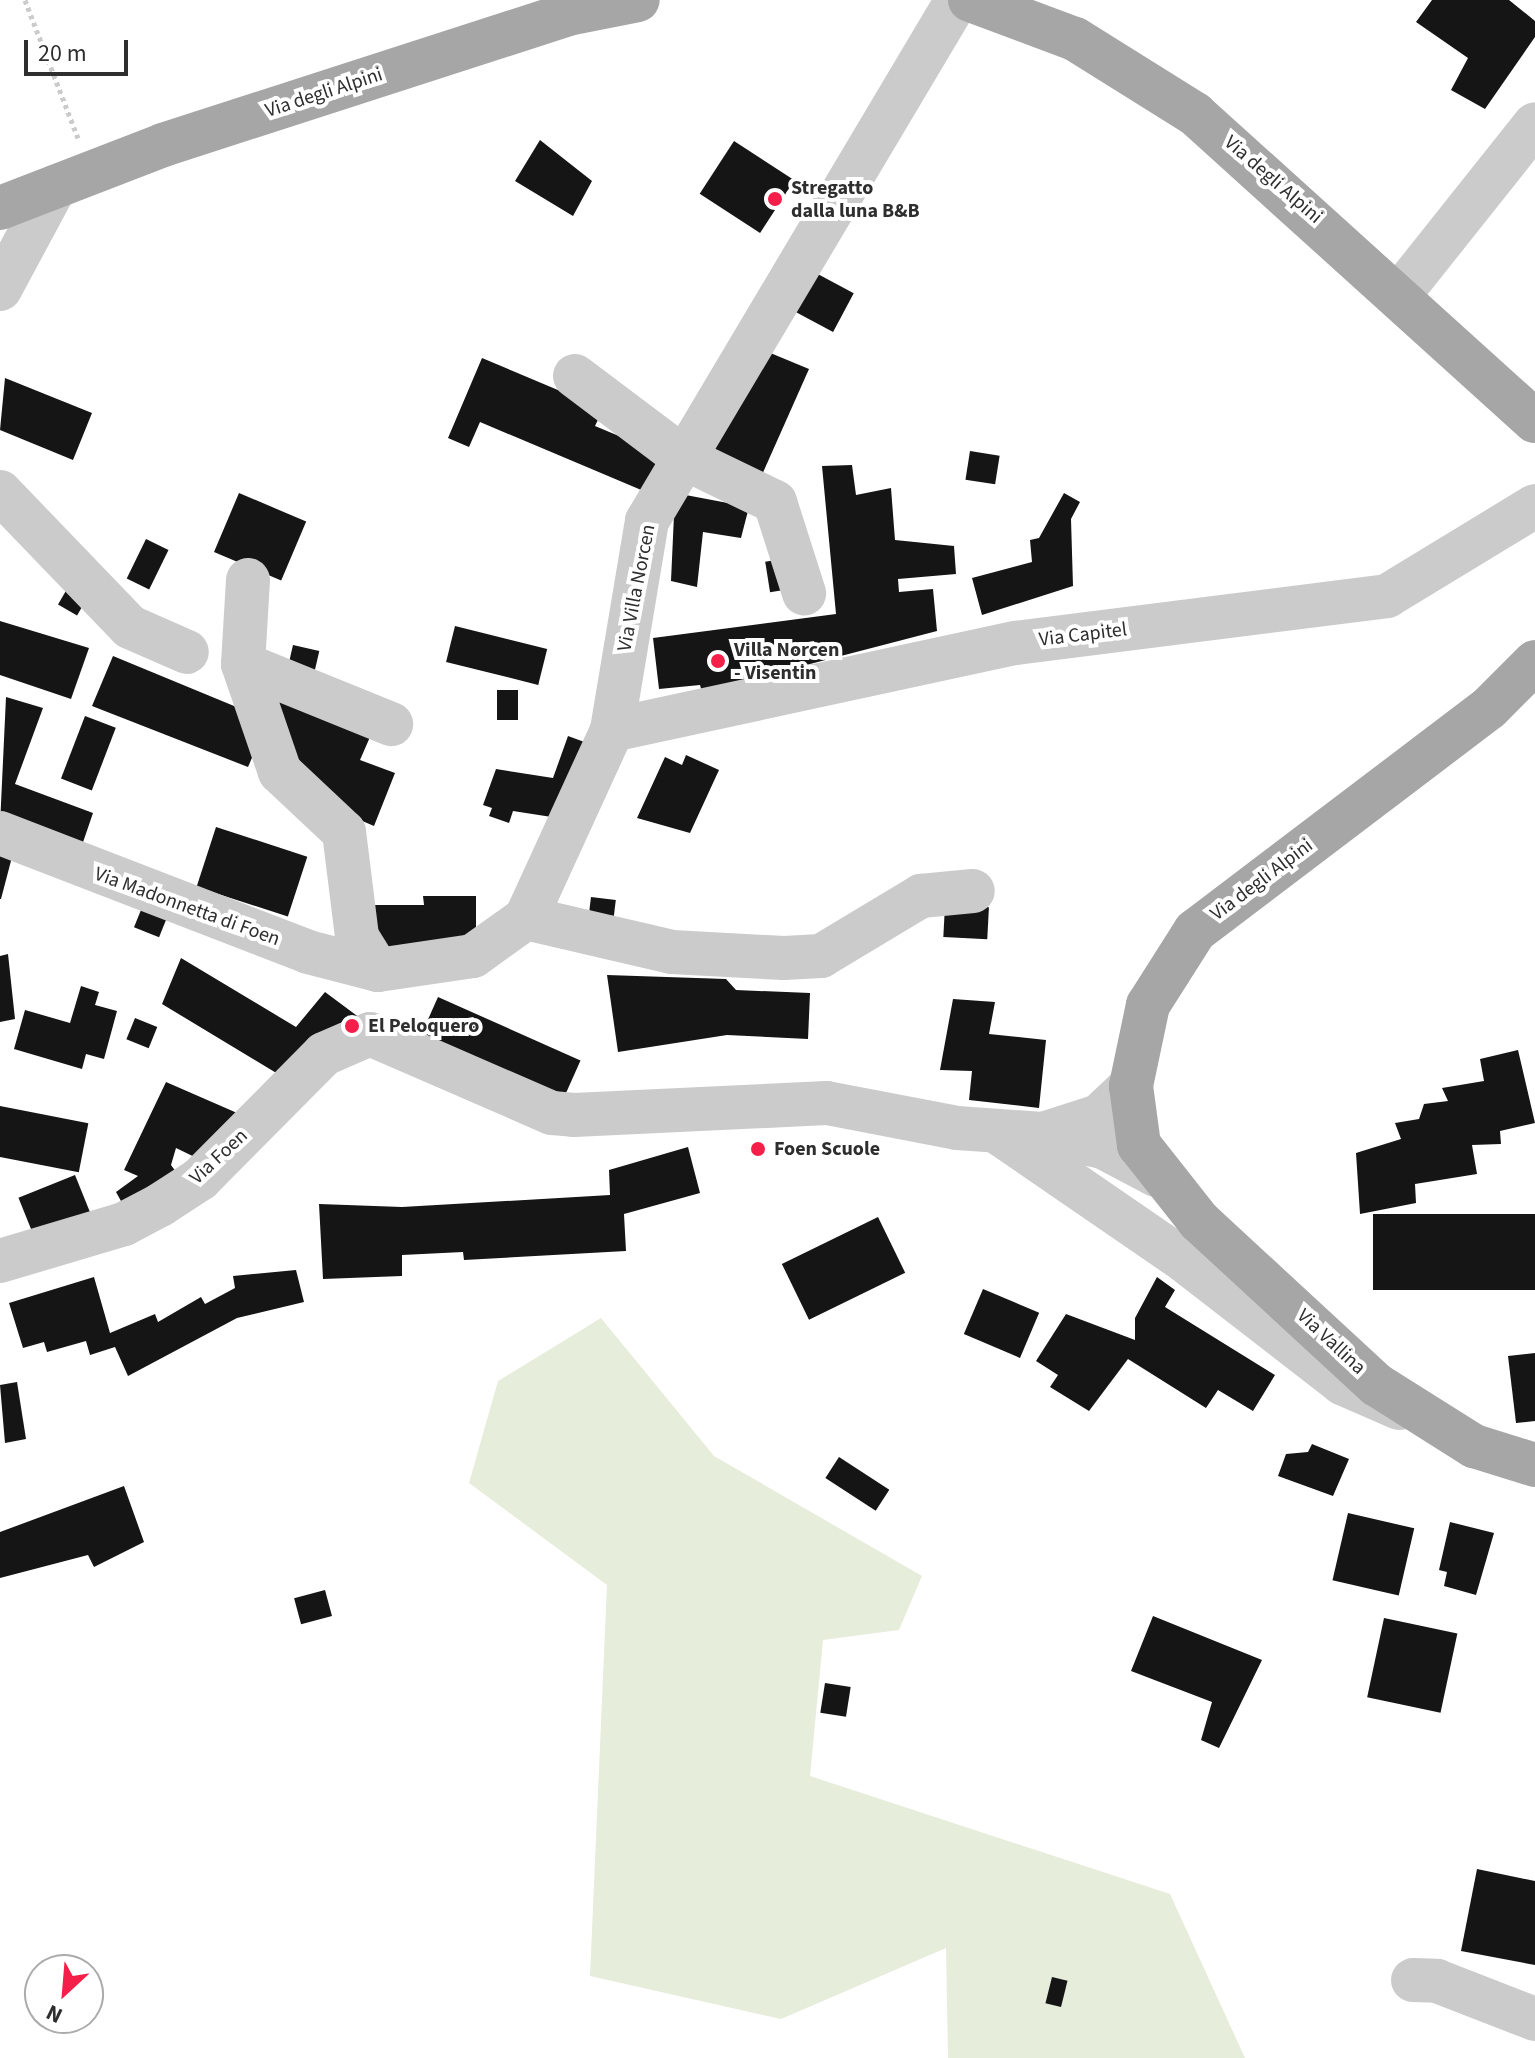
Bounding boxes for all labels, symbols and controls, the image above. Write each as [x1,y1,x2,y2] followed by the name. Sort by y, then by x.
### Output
[28,24,132,74] scale bar
[38,36,87,71] text: 20 m
[262,63,386,123] street label: Via degli Alpini
[1219,131,1327,229] street label: Via degli Alpini
[791,176,920,223] place label: Stregatto dalla luna B&B
[766,190,784,208] marker: Stregatto dalla luna B&B
[613,522,661,654] street label: Via Villa Norcen
[1038,618,1128,652] street label: Via Capitel
[734,638,839,685] place label: Villa Norcen - Visentin
[709,652,727,670] marker: Villa Norcen - Visentin
[1206,834,1318,926] street label: Via degli Alpini
[91,862,283,952] street label: Via Madonnetta di Foen
[368,1014,479,1038] place label: El Peloquero
[343,1017,361,1035] marker: El Peloquero
[185,1124,253,1190] street label: Via Foen
[774,1137,880,1161] place label: Foen Scuole
[749,1140,767,1158] marker: Foen Scuole
[1292,1304,1370,1380] street label: Via Vallina
[24,1954,104,2034] north arrow
[41,1996,68,2031] text: N

